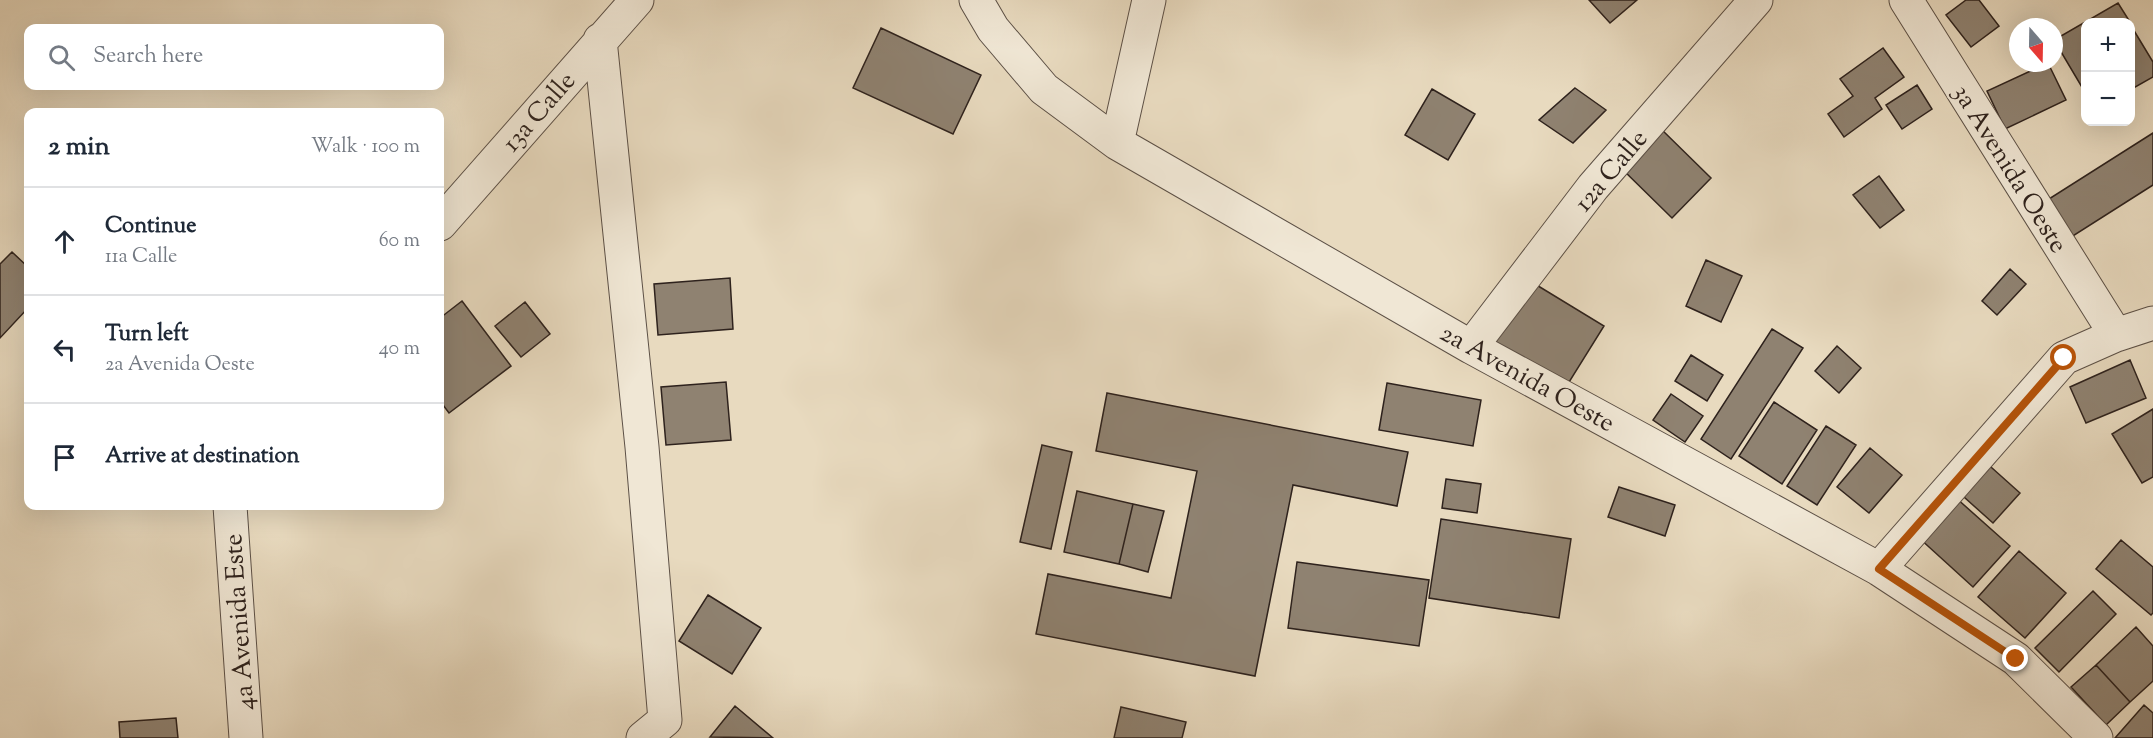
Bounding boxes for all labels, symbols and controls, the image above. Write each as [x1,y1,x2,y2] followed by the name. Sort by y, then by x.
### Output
[2009,18,2063,72] north arrow
[2081,18,2135,126] map controls
[2081,18,2135,72] button: +
[24,24,444,90] search box
[45,41,78,74] icon: search
[93,41,203,73] text: Search here
[494,64,585,161] street label: 13a Calle
[2081,72,2135,126] button: −
[1942,78,2076,261] street label: 3a Avenida Oeste
[1566,122,1657,221] street label: 12a Calle
[48,129,110,166] text: 2 min
[311,133,420,162] text: Walk · 100 m
[105,211,196,243] text: Continue
[48,225,81,258] icon: ahead
[379,227,420,256] text: 60 m
[105,243,177,272] text: 11a Calle
[1433,316,1621,443] street label: 2a Avenida Oeste
[105,319,188,351] text: Turn left
[48,333,81,366] icon: left
[379,335,420,364] text: 40 m
[2050,344,2076,370] route start
[105,351,255,380] text: 2a Avenida Oeste
[48,441,81,474] icon: arrive
[105,441,300,473] text: Arrive at destination
[216,532,265,711] street label: 4a Avenida Este
[2002,645,2028,671] route end

